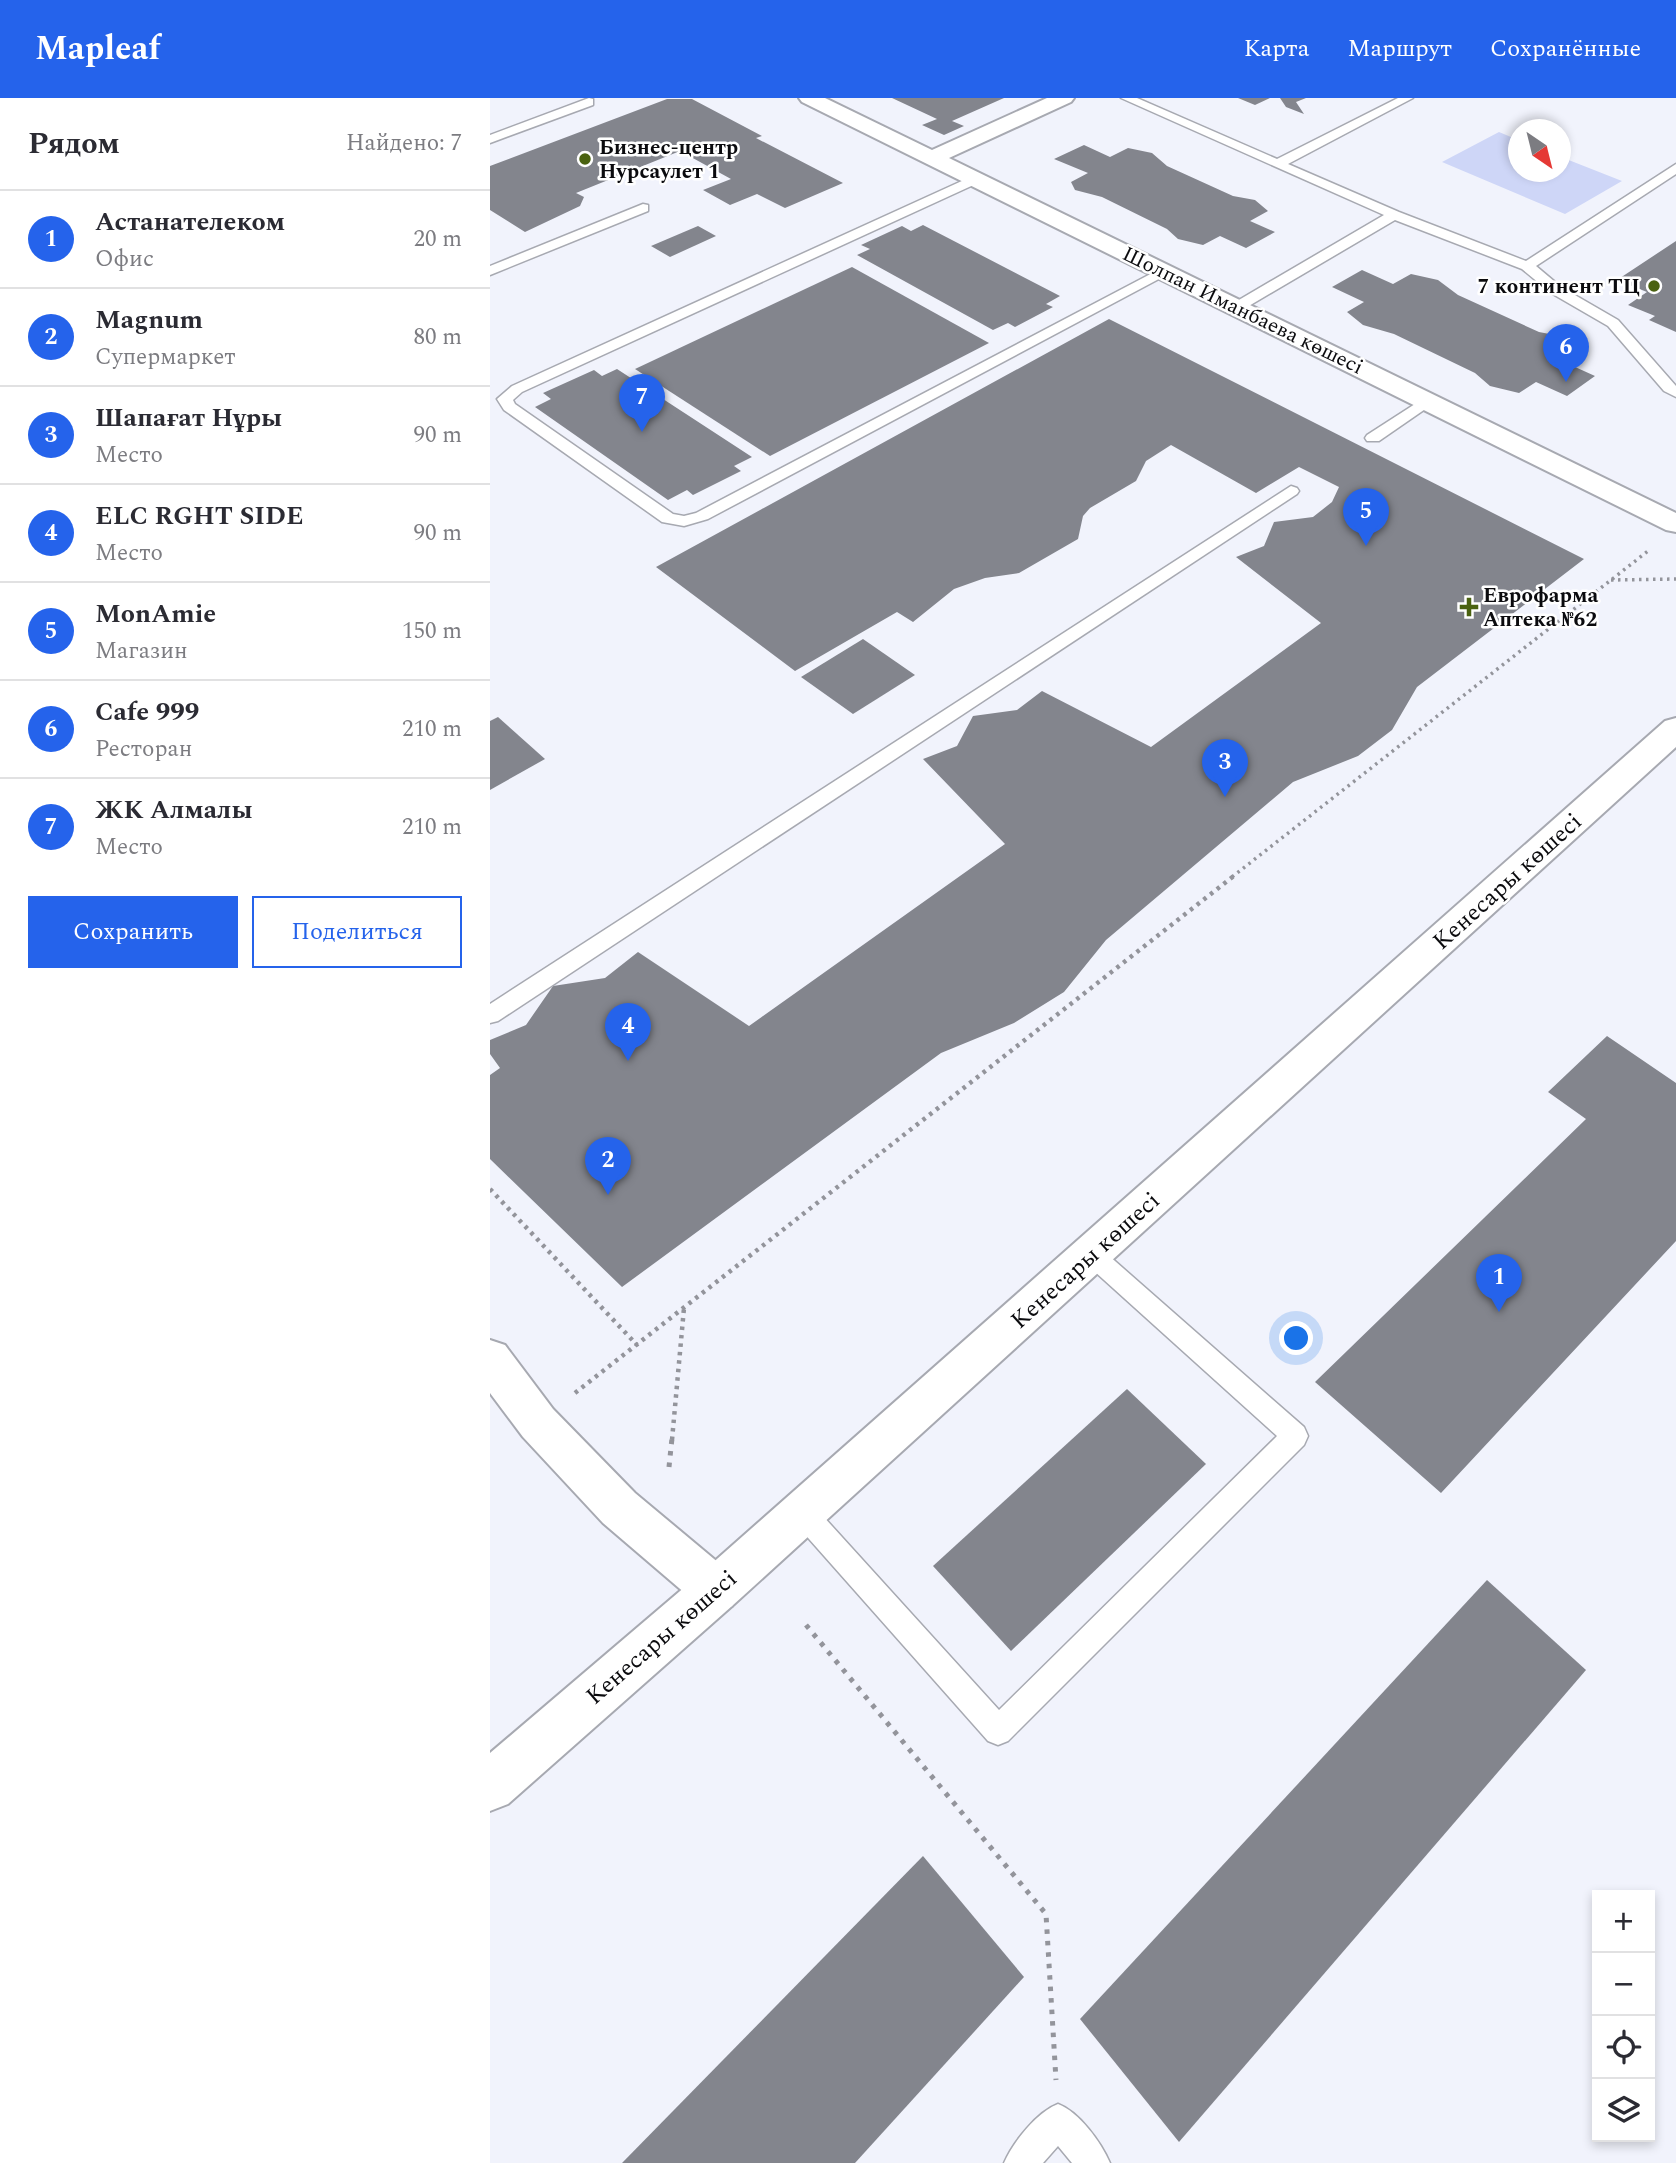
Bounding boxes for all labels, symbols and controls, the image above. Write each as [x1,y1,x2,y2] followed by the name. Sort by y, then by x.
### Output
[35,24,161,74] text: Mapleaf
[1244,31,1309,67] text: Карта
[1347,31,1452,67] text: Маршрут
[1490,31,1641,67] text: Сохранённые
[1508,119,1571,182] north arrow
[28,121,120,167] text: Рядом
[346,126,462,161] text: Найдено: 7
[599,132,738,188] place label: Бизнес-центр Нурсаулет 1
[577,151,593,167] marker: Бизнес-центр Нурсаулет 1
[95,202,285,242] text: Астанателеком
[45,222,57,257] text: 1
[413,222,462,257] text: 20 m
[1117,239,1368,383] street label: Шолпан Иманбаева көшесі
[95,242,154,277] text: Офис
[1477,271,1640,303] place label: 7 континент ТЦ
[1646,278,1662,294] marker: 7 континент ТЦ
[95,300,203,340] text: Magnum
[45,320,57,355] text: 2
[413,320,462,355] text: 80 m
[1543,324,1589,382] pin: 6
[95,340,236,375] text: Супермаркет
[619,374,665,432] pin: 7
[95,398,282,438] text: Шапағат Нұры
[45,418,57,453] text: 3
[413,418,462,453] text: 90 m
[95,438,163,473] text: Место
[1343,488,1389,546] pin: 5
[95,496,304,536] text: ELC RGHT SIDE
[45,516,57,551] text: 4
[413,516,462,551] text: 90 m
[95,536,163,571] text: Место
[1483,580,1598,636] place label: Еврофарма Аптека №62
[95,594,216,634] text: MonAmie
[1461,599,1477,615] marker: Еврофарма Аптека №62
[45,614,57,649] text: 5
[402,614,462,649] text: 150 m
[95,634,188,669] text: Магазин
[95,692,199,732] text: Cafe 999
[45,712,57,747] text: 6
[402,712,462,747] text: 210 m
[95,732,192,767] text: Ресторан
[1202,739,1248,797] pin: 3
[95,790,253,830] text: ЖК Алмалы
[1425,805,1590,959] street label: Кенесары көшесі
[45,810,57,845] text: 7
[402,810,462,845] text: 210 m
[95,830,163,865] text: Место
[28,896,238,968] button: Сохранить
[252,896,462,968] button: Поделиться
[605,1003,651,1061] pin: 4
[585,1137,631,1195] pin: 2
[1003,1184,1168,1338] street label: Кенесары көшесі
[1476,1254,1522,1312] pin: 1
[1279,1321,1313,1355] your location
[578,1562,745,1714] street label: Кенесары көшесі
[1592,1890,1655,2142] map controls
[1592,1890,1655,1953] button: +
[1592,1953,1655,2016] button: −
[1592,2016,1655,2079] button: locate
[1592,2079,1655,2142] button: layers

